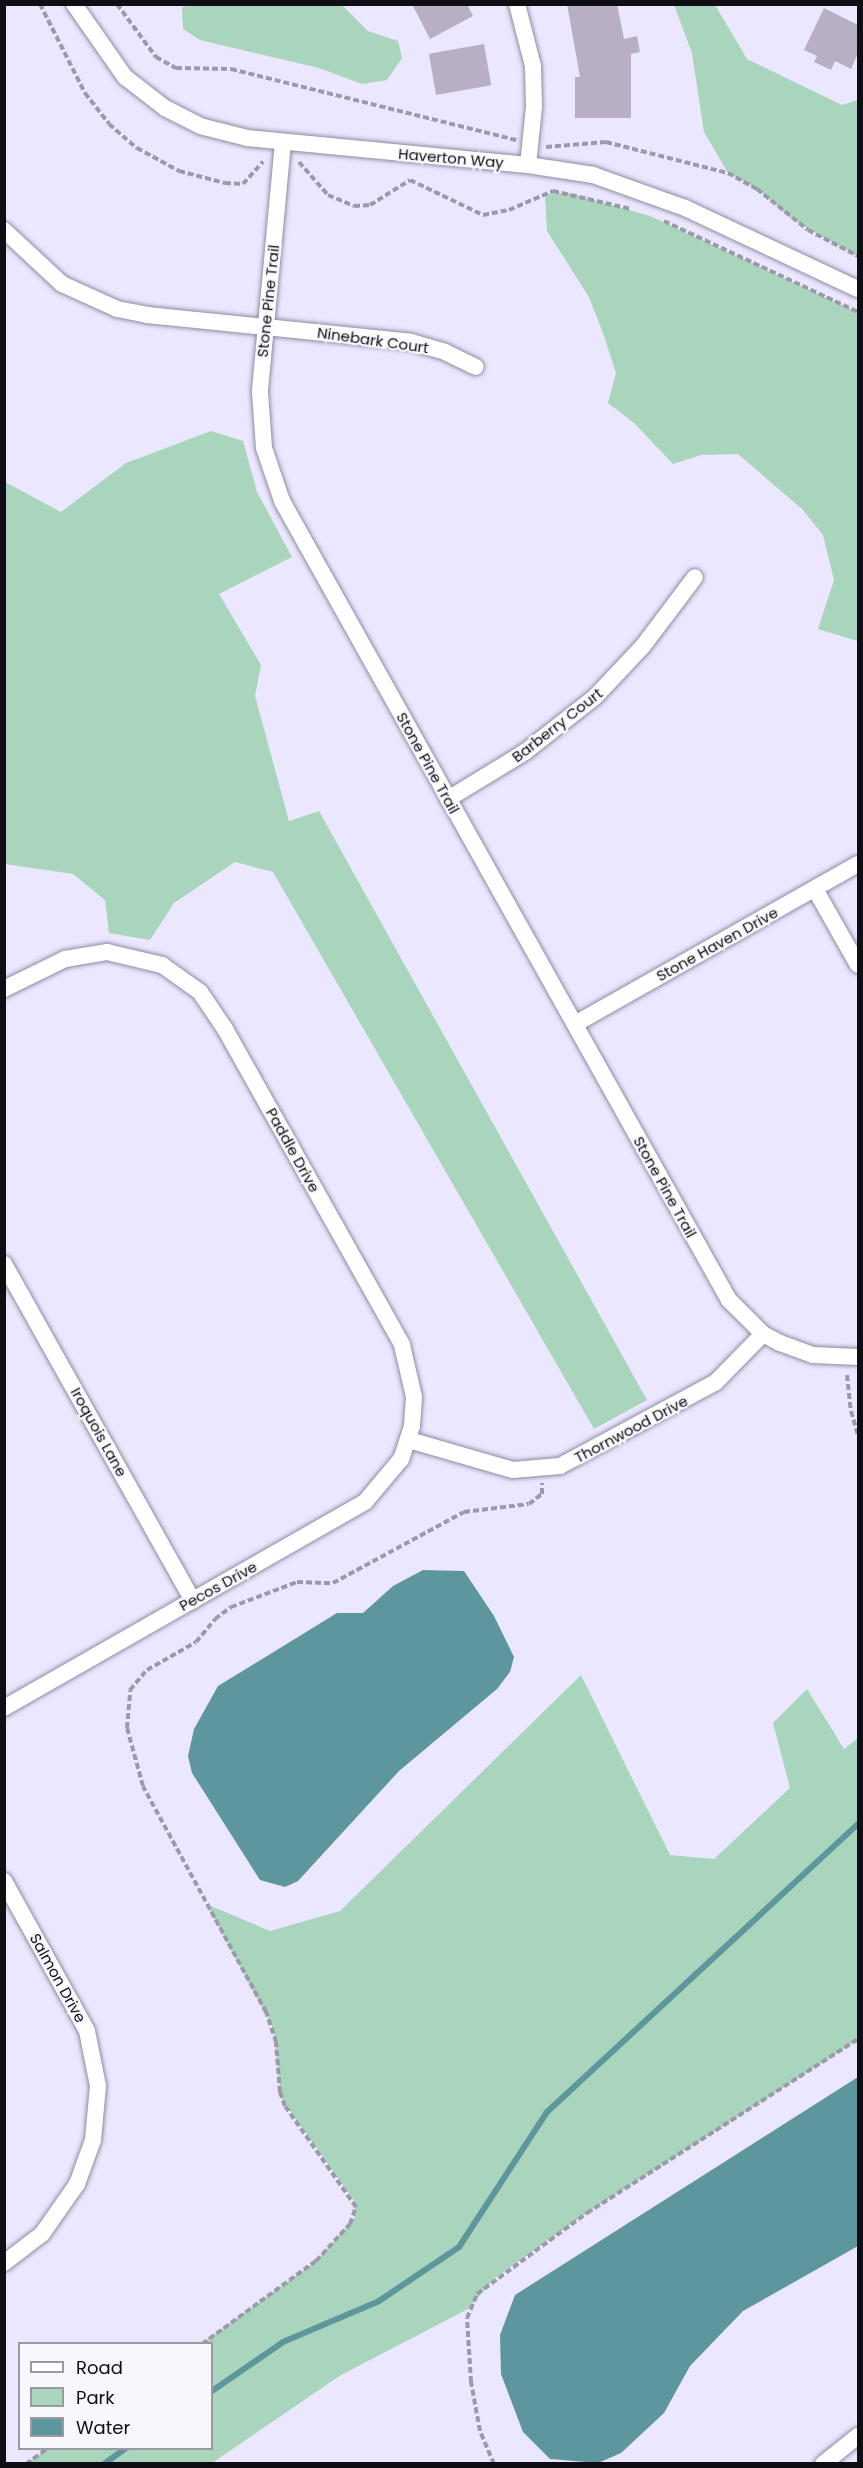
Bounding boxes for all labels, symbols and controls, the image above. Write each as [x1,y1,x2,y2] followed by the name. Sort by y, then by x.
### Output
[398,144,504,172] street label: Haverton Way
[253,244,283,358] street label: Stone Pine Trail
[316,323,430,357] street label: Ninebark Court
[508,684,606,766] street label: Barberry Court
[393,709,463,817] street label: Stone Pine Trail
[653,903,781,985] street label: Stone Haven Drive
[262,1105,324,1195] street label: Paddle Drive
[630,1133,700,1241] street label: Stone Pine Trail
[67,1384,131,1480] street label: Iroquois Lane
[571,1392,691,1466] street label: Thornwood Drive
[176,1557,260,1615] street label: Pecos Drive
[26,1930,90,2026] street label: Salmon Drive
[18,2342,213,2450] legend
[76,2355,123,2380] text: Road
[76,2385,115,2410] text: Park
[76,2415,130,2440] text: Water

